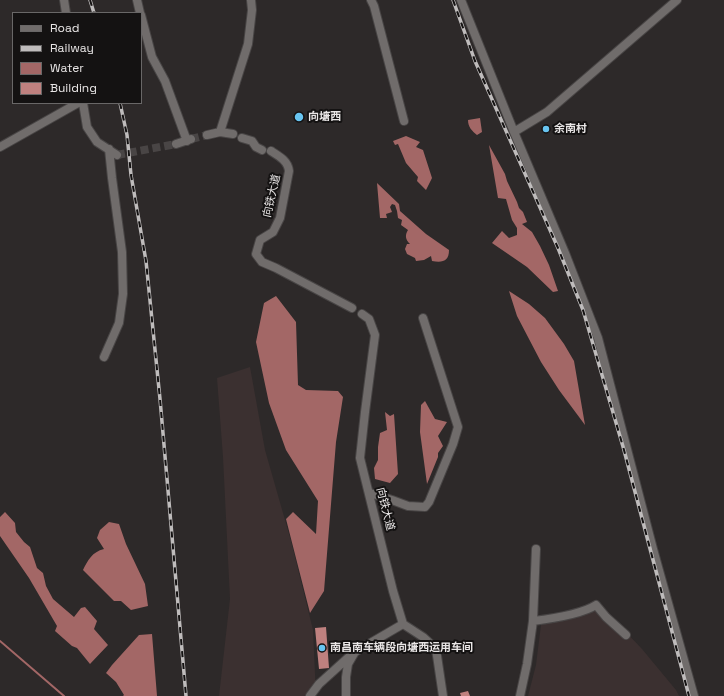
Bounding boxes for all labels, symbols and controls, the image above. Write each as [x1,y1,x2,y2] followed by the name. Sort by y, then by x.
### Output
[12,12,142,104] legend
[50,20,79,36] text: Road
[50,40,94,56] text: Railway
[50,60,84,76] text: Water
[50,80,97,96] text: Building
[308,110,341,124] place label: 向塘西
[293,111,305,123] marker: 向塘西
[554,122,587,136] place label: 余南村
[541,124,551,134] marker: 余南村
[261,173,283,219] street label: 向铁大道
[373,486,397,532] street label: 向铁大道
[330,641,473,655] place label: 南昌南车辆段向塘西运用车间
[317,643,327,653] marker: 南昌南车辆段向塘西运用车间

